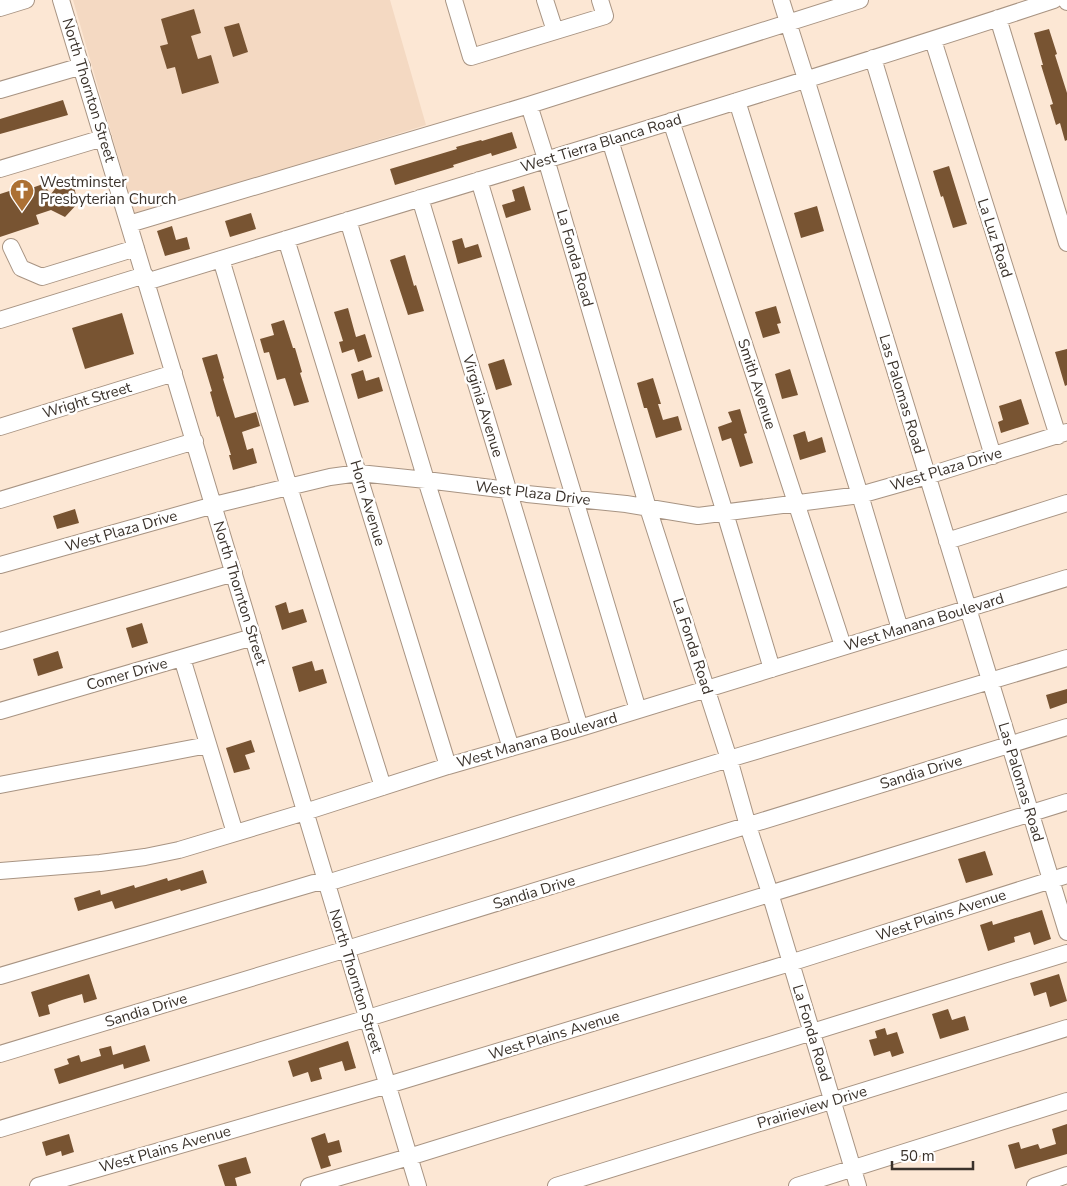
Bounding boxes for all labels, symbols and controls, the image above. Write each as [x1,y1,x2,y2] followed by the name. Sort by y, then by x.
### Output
[58,16,121,165] street label: North Thornton Street
[518,109,684,177] street label: West Tierra Blanca Road
[40,172,176,209] place label: Westminster Presbyterian Church
[9,178,35,212] church icon: Westminster Presbyterian Church
[973,196,1017,280] street label: La Luz Road
[552,207,598,309] street label: La Fonda Road
[874,332,930,456] street label: Las Palomas Road
[733,336,781,432] street label: Smith Avenue
[458,351,508,460] street label: Virginia Avenue
[40,377,135,423] street label: Wright Street
[888,442,1004,496] street label: West Plaza Drive
[345,458,391,548] street label: Horn Avenue
[474,476,592,510] street label: West Plaza Drive
[62,505,180,557] street label: West Plaza Drive
[209,519,272,668] street label: North Thornton Street
[842,588,1006,656] street label: West Manana Boulevard
[668,595,718,697] street label: La Fonda Road
[84,653,170,695] street label: Comer Drive
[454,707,620,773] street label: West Manana Boulevard
[993,720,1049,844] street label: Las Palomas Road
[877,750,965,794] street label: Sandia Drive
[490,870,578,914] street label: Sandia Drive
[873,884,1009,946] street label: West Plains Avenue
[325,907,388,1056] street label: North Thornton Street
[788,982,836,1084] street label: La Fonda Road
[102,988,190,1032] street label: Sandia Drive
[486,1006,622,1064] street label: West Plains Avenue
[755,1081,869,1133] street label: Prairieview Drive
[97,1121,233,1177] street label: West Plains Avenue
[892,1138,973,1170] scale bar
[900,1146,935,1166] text: 50 m

